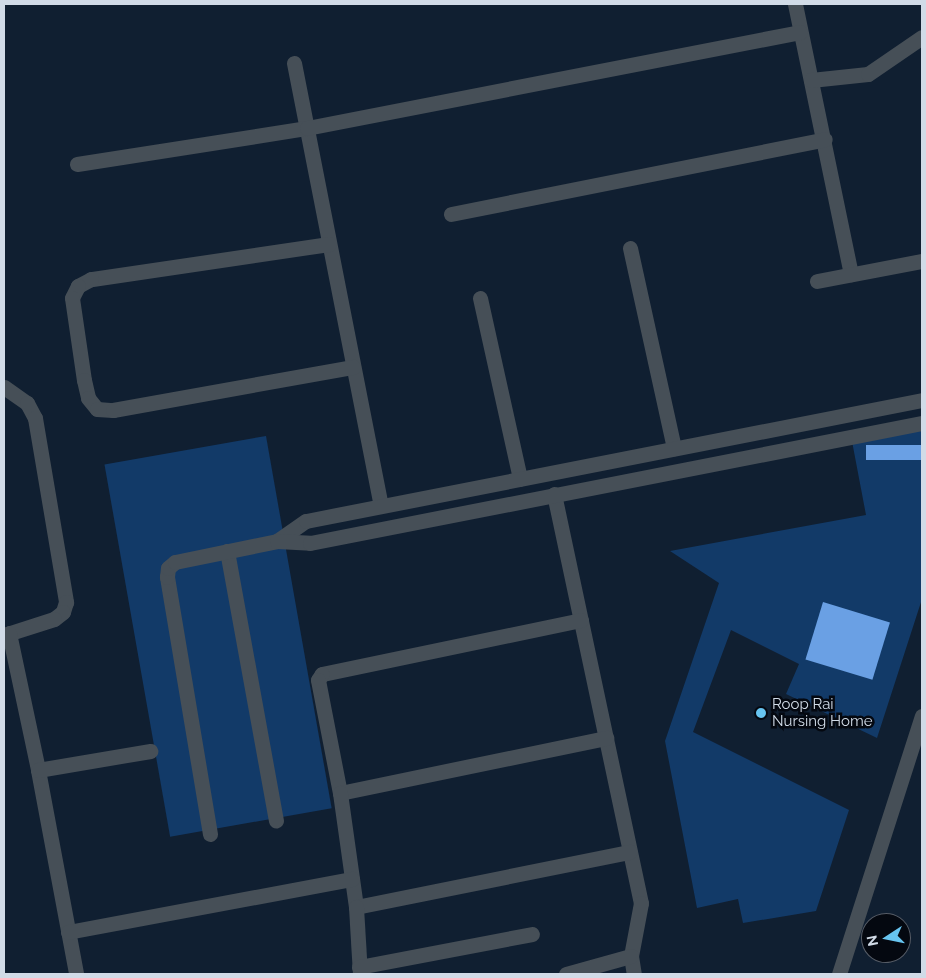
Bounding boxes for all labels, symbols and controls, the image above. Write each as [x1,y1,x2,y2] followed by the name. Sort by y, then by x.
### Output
[772,695,873,730] place label: Roop Rai Nursing Home
[754,706,768,720] marker: Roop Rai Nursing Home
[861,913,911,963] north arrow
[863,934,881,947] text: N

